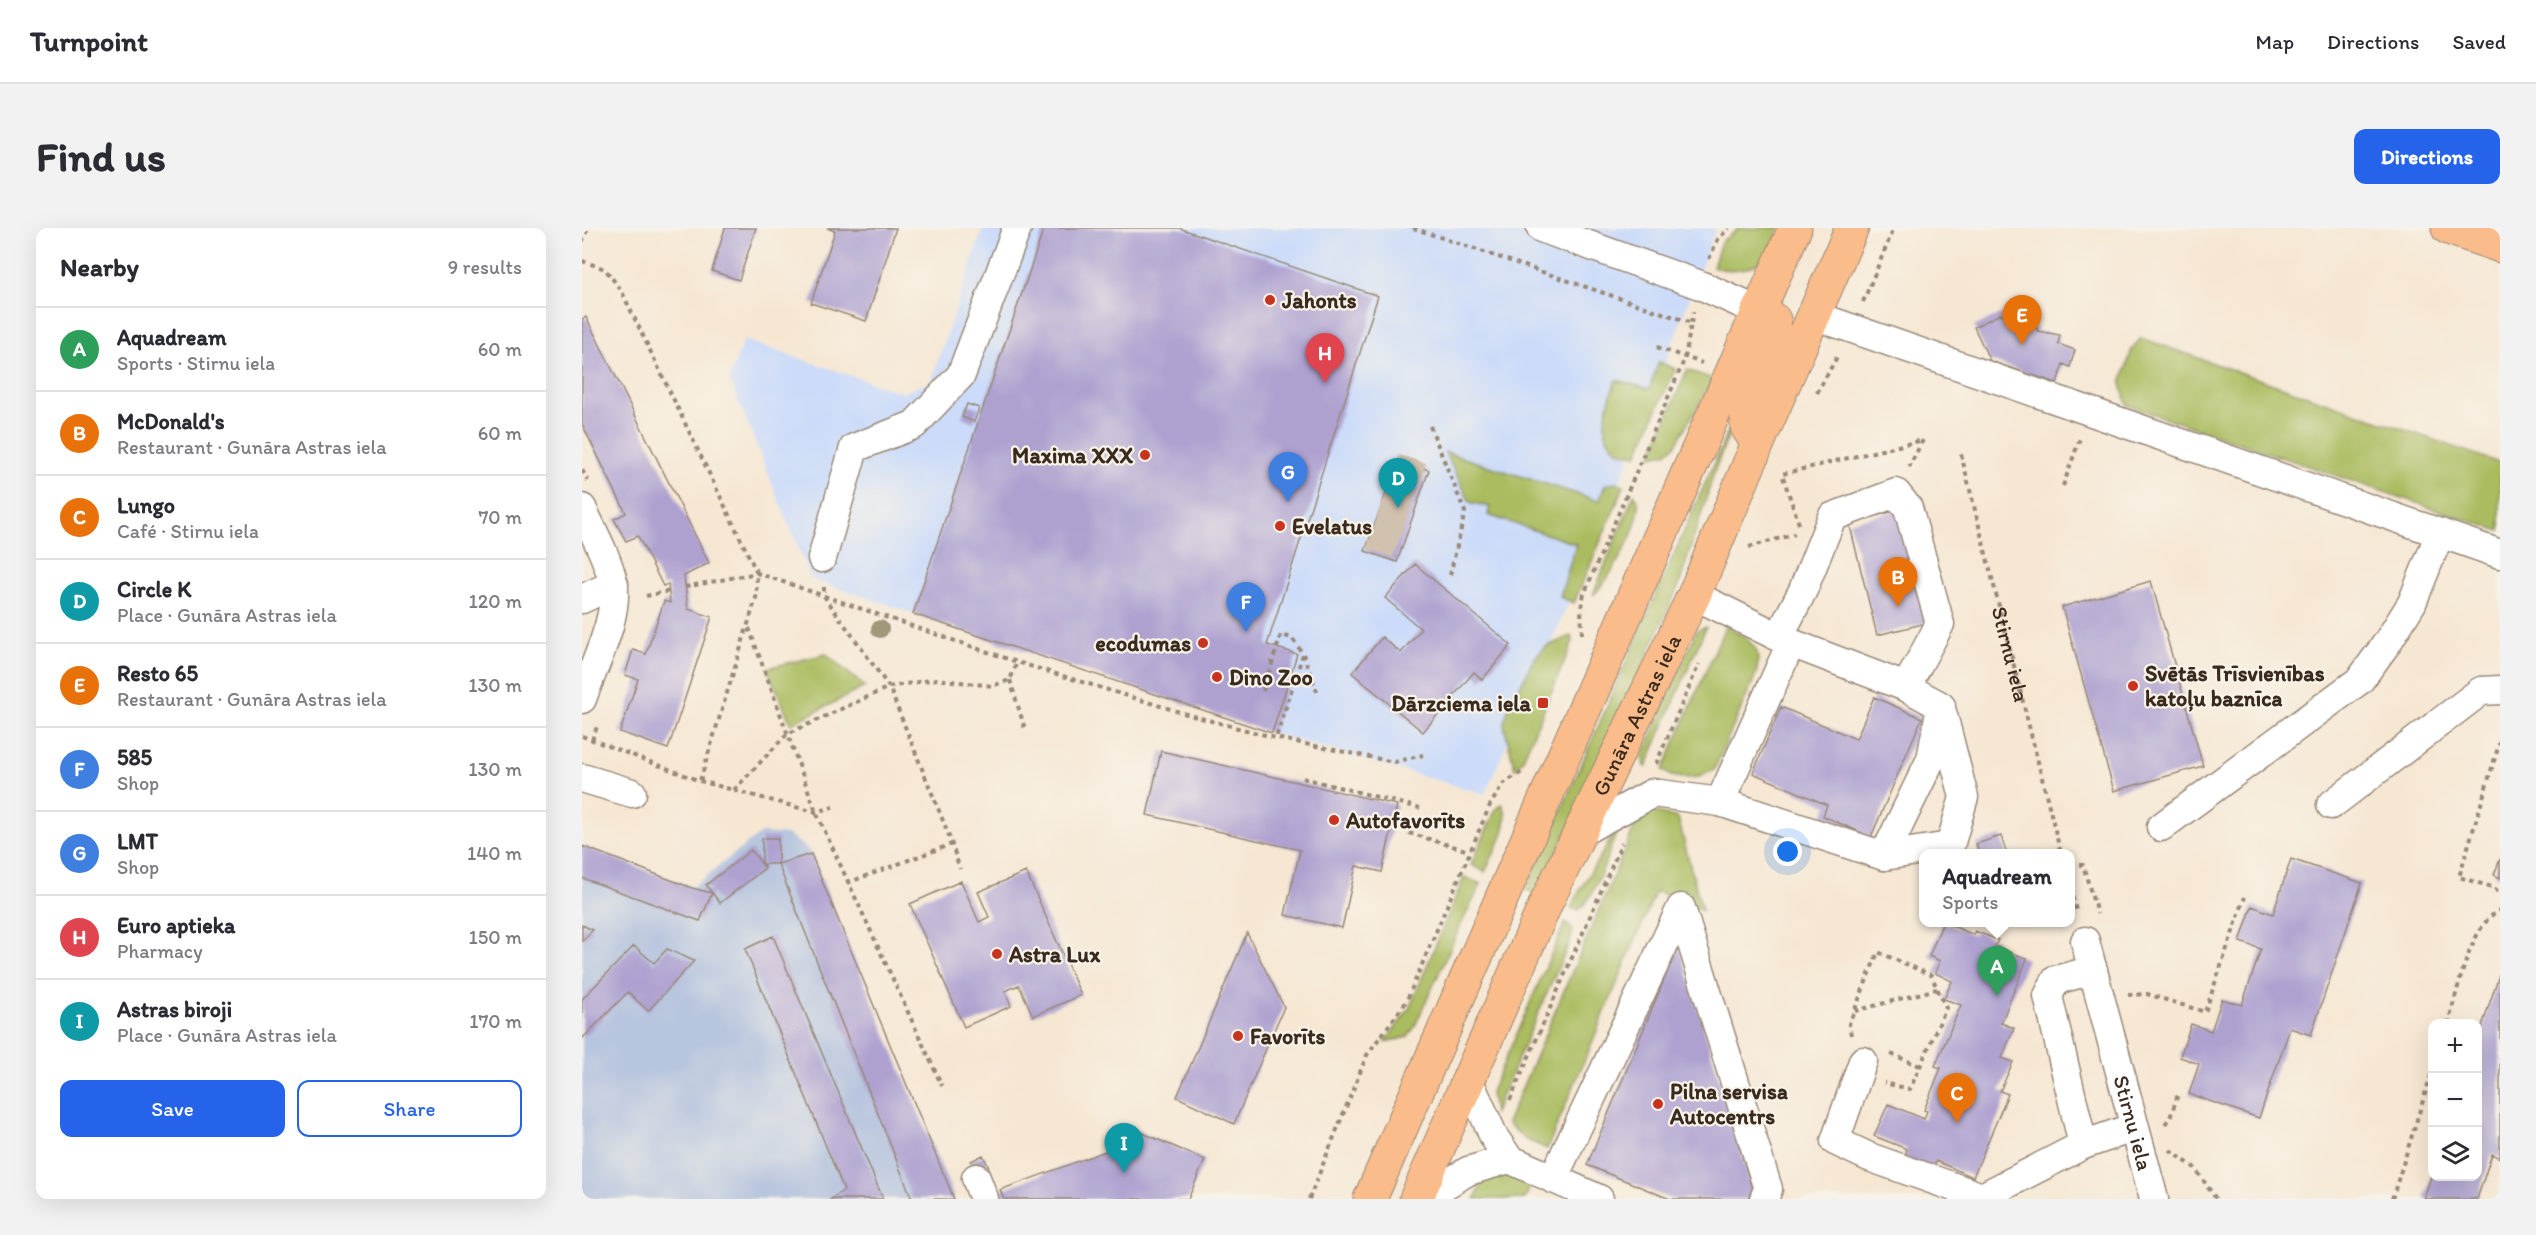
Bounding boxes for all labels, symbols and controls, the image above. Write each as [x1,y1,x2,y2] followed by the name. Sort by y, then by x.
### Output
[30,24,148,58] text: Turnpoint
[2256,29,2294,54] text: Map
[2327,29,2419,54] text: Directions
[2452,29,2506,54] text: Saved
[2354,129,2500,184] button: Directions
[36,131,166,182] text: Find us
[60,251,139,283] text: Nearby
[448,255,522,279] text: 9 results
[1281,287,1357,314] place label: Jahonts
[1263,293,1277,307] marker: Jahonts
[2002,296,2042,345] pin: E
[117,324,226,351] text: Aquadream
[1306,334,1344,383] pin: H
[73,337,86,361] text: A
[478,337,522,361] text: 60 m
[117,351,275,375] text: Sports · Stirnu iela
[117,408,225,435] text: McDonald's
[73,421,86,445] text: B
[478,421,522,445] text: 60 m
[117,435,387,459] text: Restaurant · Gunāra Astras iela
[1012,442,1134,469] place label: Maxima XXX
[1138,448,1152,462] marker: Maxima XXX
[1268,452,1308,502] pin: G
[1378,458,1418,508] pin: D
[117,492,175,519] text: Lungo
[73,505,86,529] text: C
[478,505,522,529] text: 70 m
[1292,513,1372,540] place label: Evelatus
[117,519,259,543] text: Café · Stirnu iela
[1273,519,1287,533] marker: Evelatus
[1878,558,1918,607] pin: B
[117,576,191,603] text: Circle K
[1226,582,1266,632] pin: F
[73,589,86,613] text: D
[469,589,522,613] text: 120 m
[117,603,337,627] text: Place · Gunāra Astras iela
[1986,603,2036,704] street label: Stirnu iela
[1586,629,1687,800] street label: Gunāra Astras iela
[1095,630,1191,657] place label: ecodumas
[1196,636,1210,650] marker: ecodumas
[117,660,198,687] text: Resto 65
[2145,660,2325,712] place label: Svētās Trīsvienības katoļu baznīca
[1229,664,1313,691] place label: Dino Zoo
[1210,670,1224,684] marker: Dino Zoo
[74,673,85,697] text: E
[468,673,522,697] text: 130 m
[2126,679,2140,693] marker: Svētās Trīsvienības katoļu baznīca
[117,687,387,711] text: Restaurant · Gunāra Astras iela
[1391,690,1532,717] place label: Dārzciema iela
[1536,696,1550,710] marker: Dārzciema iela
[117,744,152,771] text: 585
[74,757,85,781] text: F
[468,757,522,781] text: 130 m
[117,771,159,795] text: Shop
[1345,807,1465,834] place label: Autofavorīts
[1327,813,1341,827] marker: Autofavorīts
[117,828,158,855] text: LMT
[1773,837,1802,866] your location
[73,841,86,865] text: G
[467,841,522,865] text: 140 m
[1919,849,2075,927] popup
[117,855,159,879] text: Shop
[1942,863,2052,890] text: Aquadream
[1942,890,1998,914] text: Sports
[117,912,235,939] text: Euro aptieka
[73,925,86,949] text: H
[469,925,522,949] text: 150 m
[117,939,203,963] text: Pharmacy
[1008,941,1101,968] place label: Astra Lux
[1978,946,2016,996] pin: A
[990,947,1004,961] marker: Astra Lux
[117,996,232,1023] text: Astras biroji
[76,1009,83,1033] text: I
[469,1009,522,1033] text: 170 m
[2428,1019,2482,1181] map controls
[2428,1019,2482,1073] button: +
[117,1023,337,1047] text: Place · Gunāra Astras iela
[1250,1023,1325,1050] place label: Favorīts
[1231,1029,1245,1043] marker: Favorīts
[2108,1072,2159,1173] street label: Stirnu iela
[2428,1073,2482,1127] button: −
[1938,1074,1976,1123] pin: C
[1669,1078,1788,1130] place label: Pilna servisa Autocentrs
[60,1080,285,1137] button: Save
[297,1080,522,1137] button: Share
[1651,1097,1665,1111] marker: Pilna servisa Autocentrs
[1104,1124,1144,1173] pin: I
[2428,1127,2482,1181] button: layers

